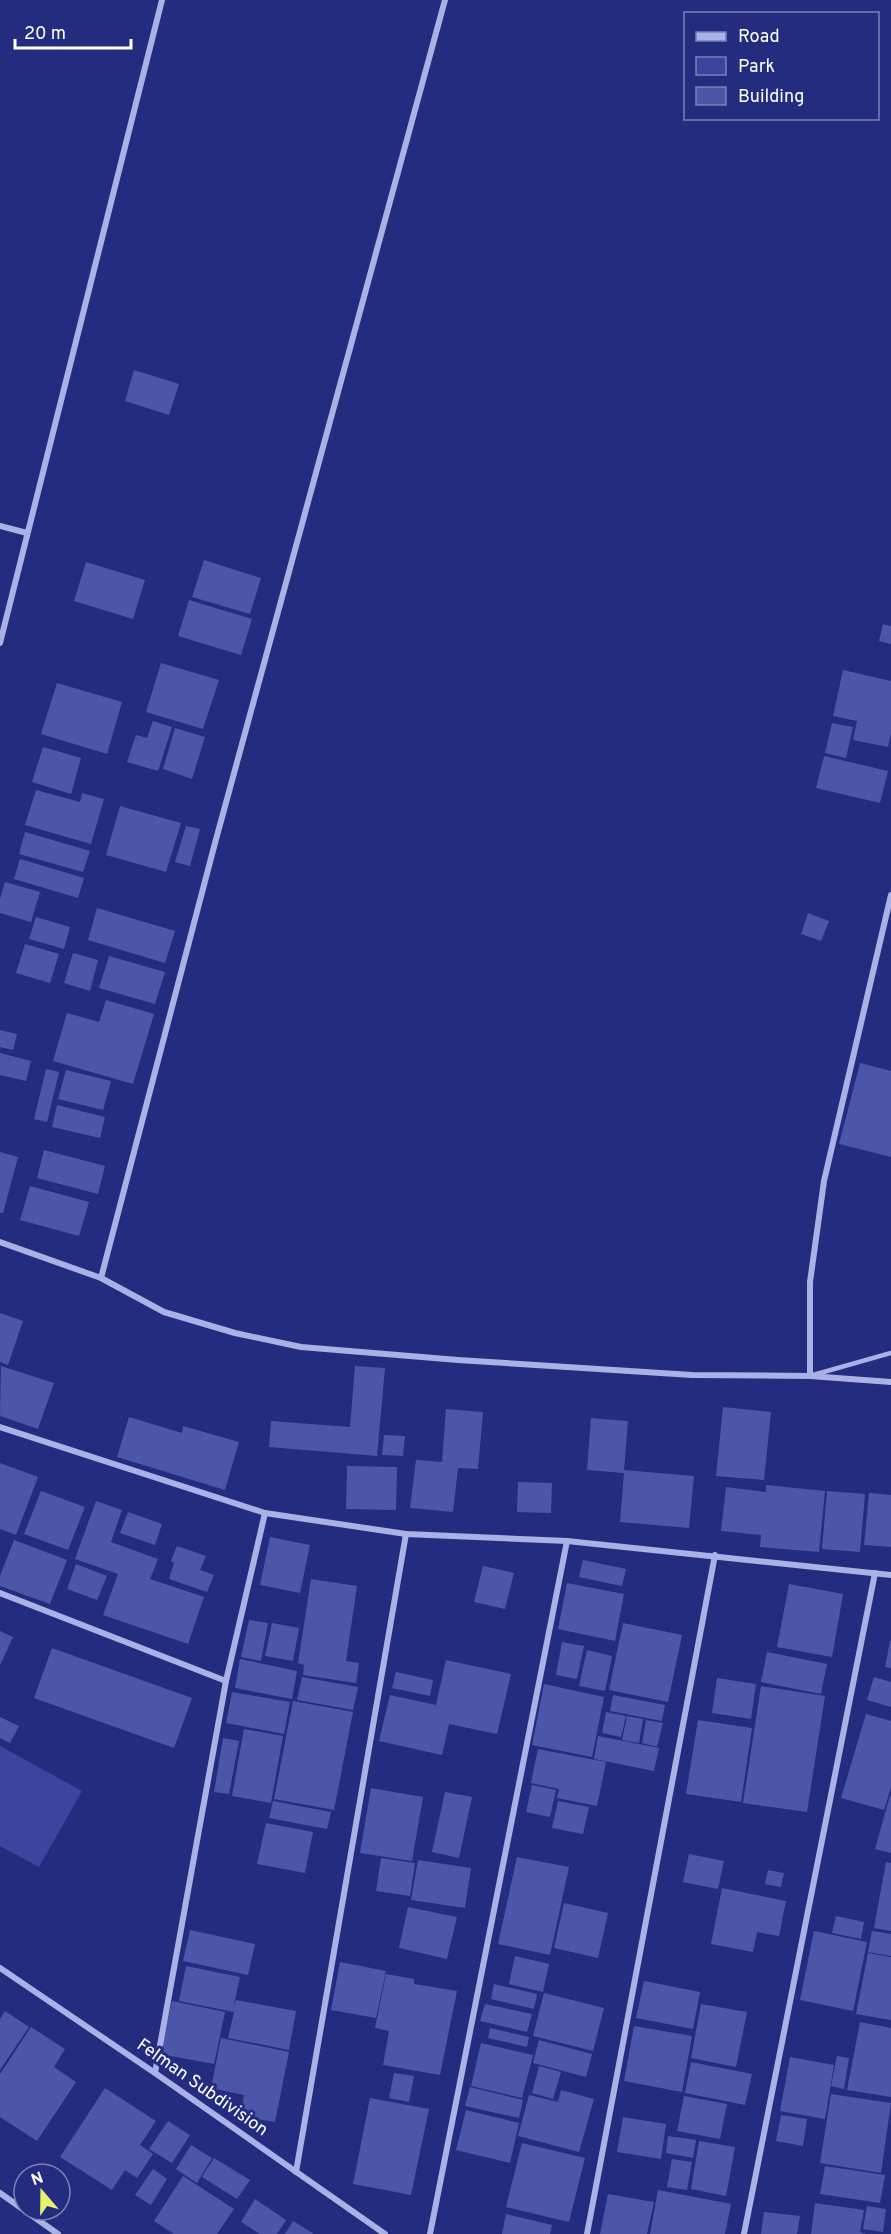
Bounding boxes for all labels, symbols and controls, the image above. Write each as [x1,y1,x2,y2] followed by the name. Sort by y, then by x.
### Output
[15,12,130,50] scale bar
[684,12,879,120] legend
[24,23,66,46] text: 20 m
[738,26,780,49] text: Road
[738,56,775,79] text: Park
[738,86,804,109] text: Building
[132,2034,272,2142] street label: Felman Subdivision
[12,2162,72,2222] north arrow
[29,2168,46,2191] text: N

